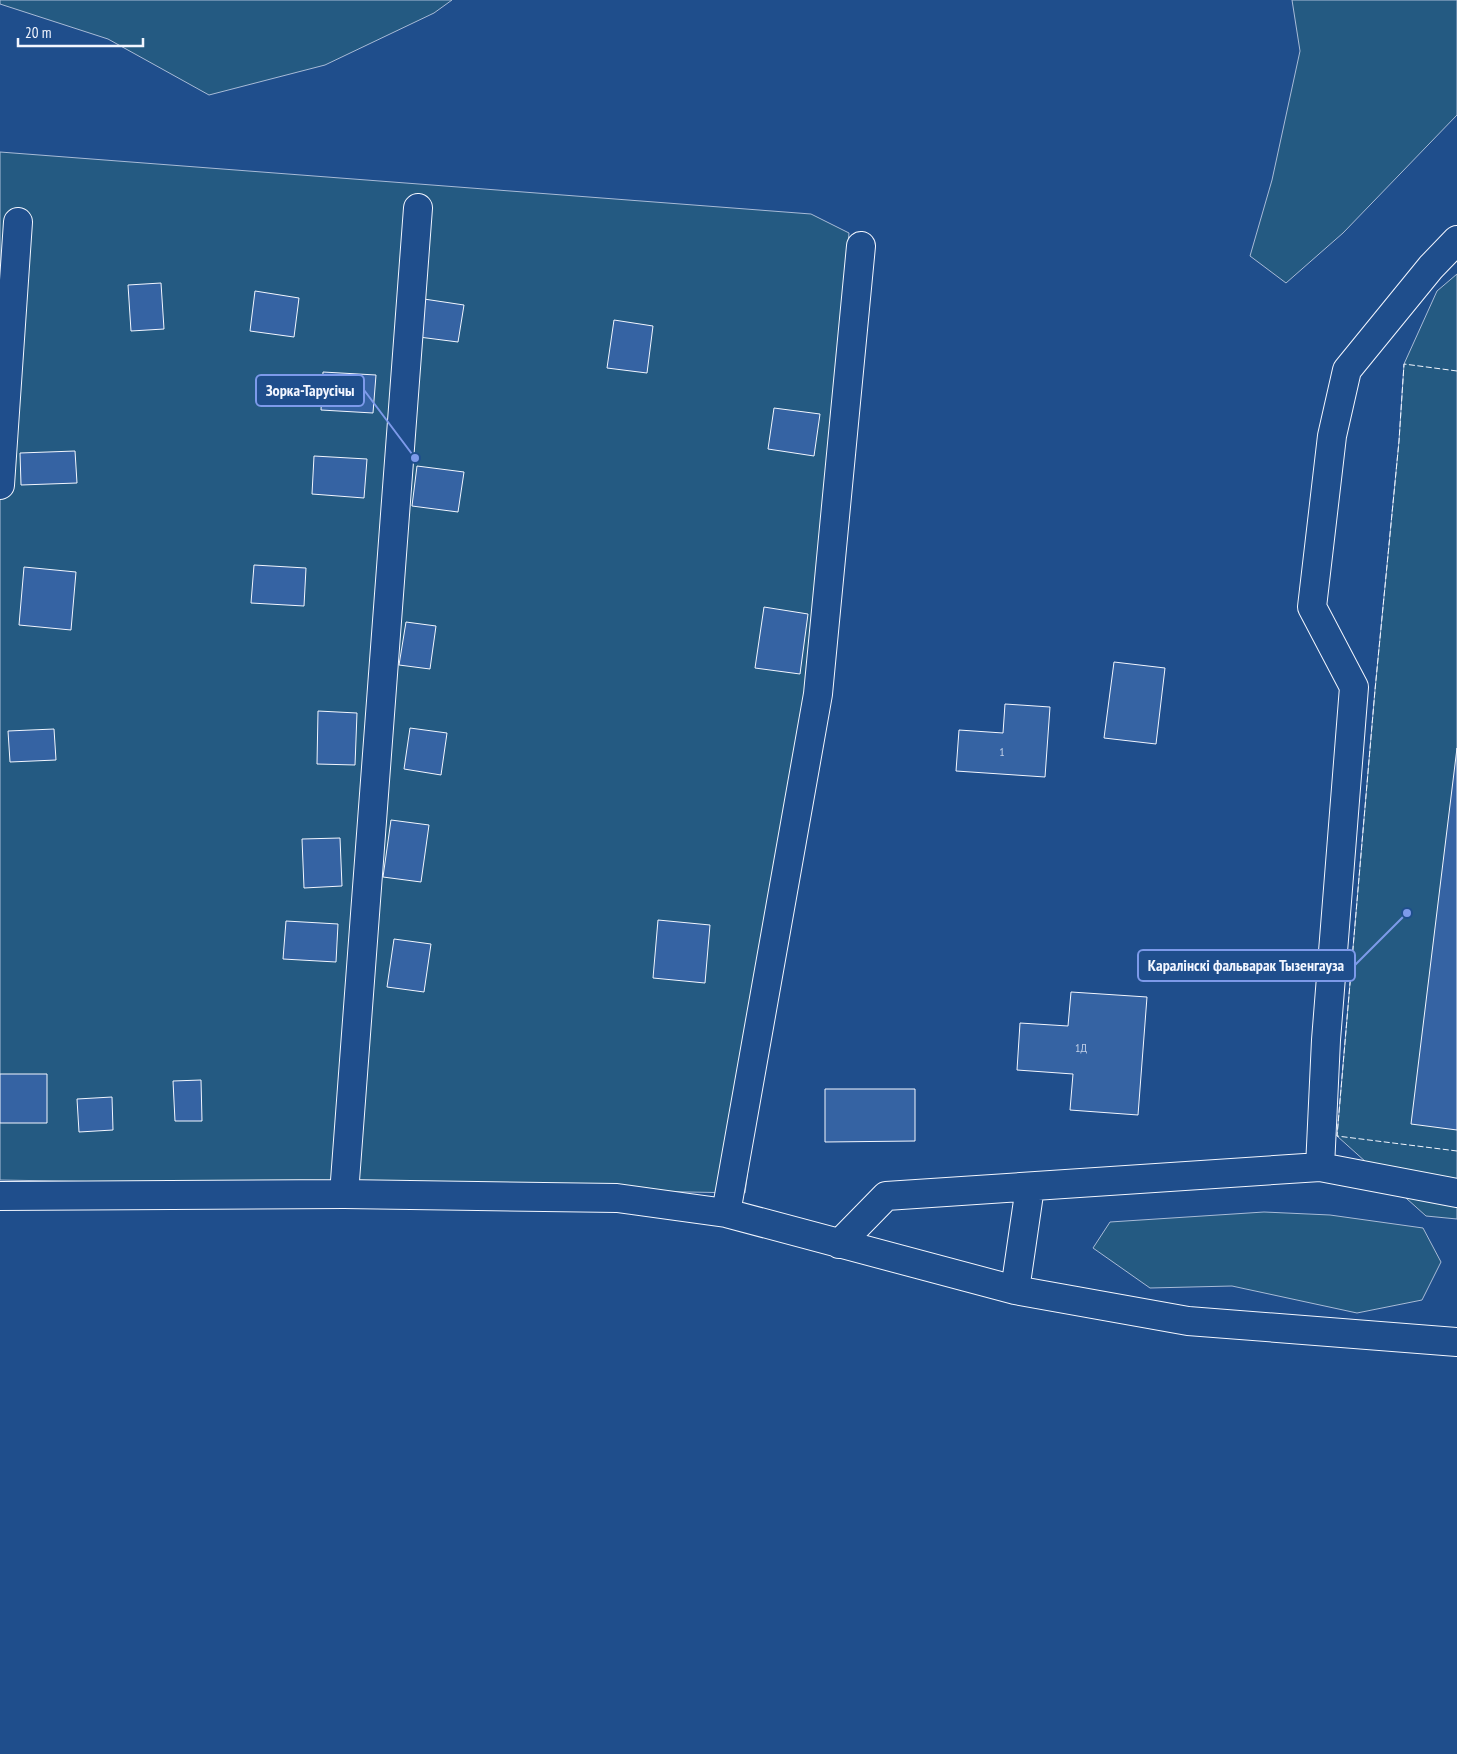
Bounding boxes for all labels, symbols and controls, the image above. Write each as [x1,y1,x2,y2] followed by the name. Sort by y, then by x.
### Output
[18,15,142,47] scale bar
[25,23,51,42] text: 20 m
[256,375,364,406] callout: Зорка-Тарусічы
[266,380,354,400] text: Зорка-Тарусічы
[999,744,1005,759] house number: 1
[1138,950,1355,981] callout: Каралінскі фальварак Тызенгауза
[1148,955,1345,975] text: Каралінскі фальварак Тызенгауза
[1075,1040,1087,1055] house number: 1Д

